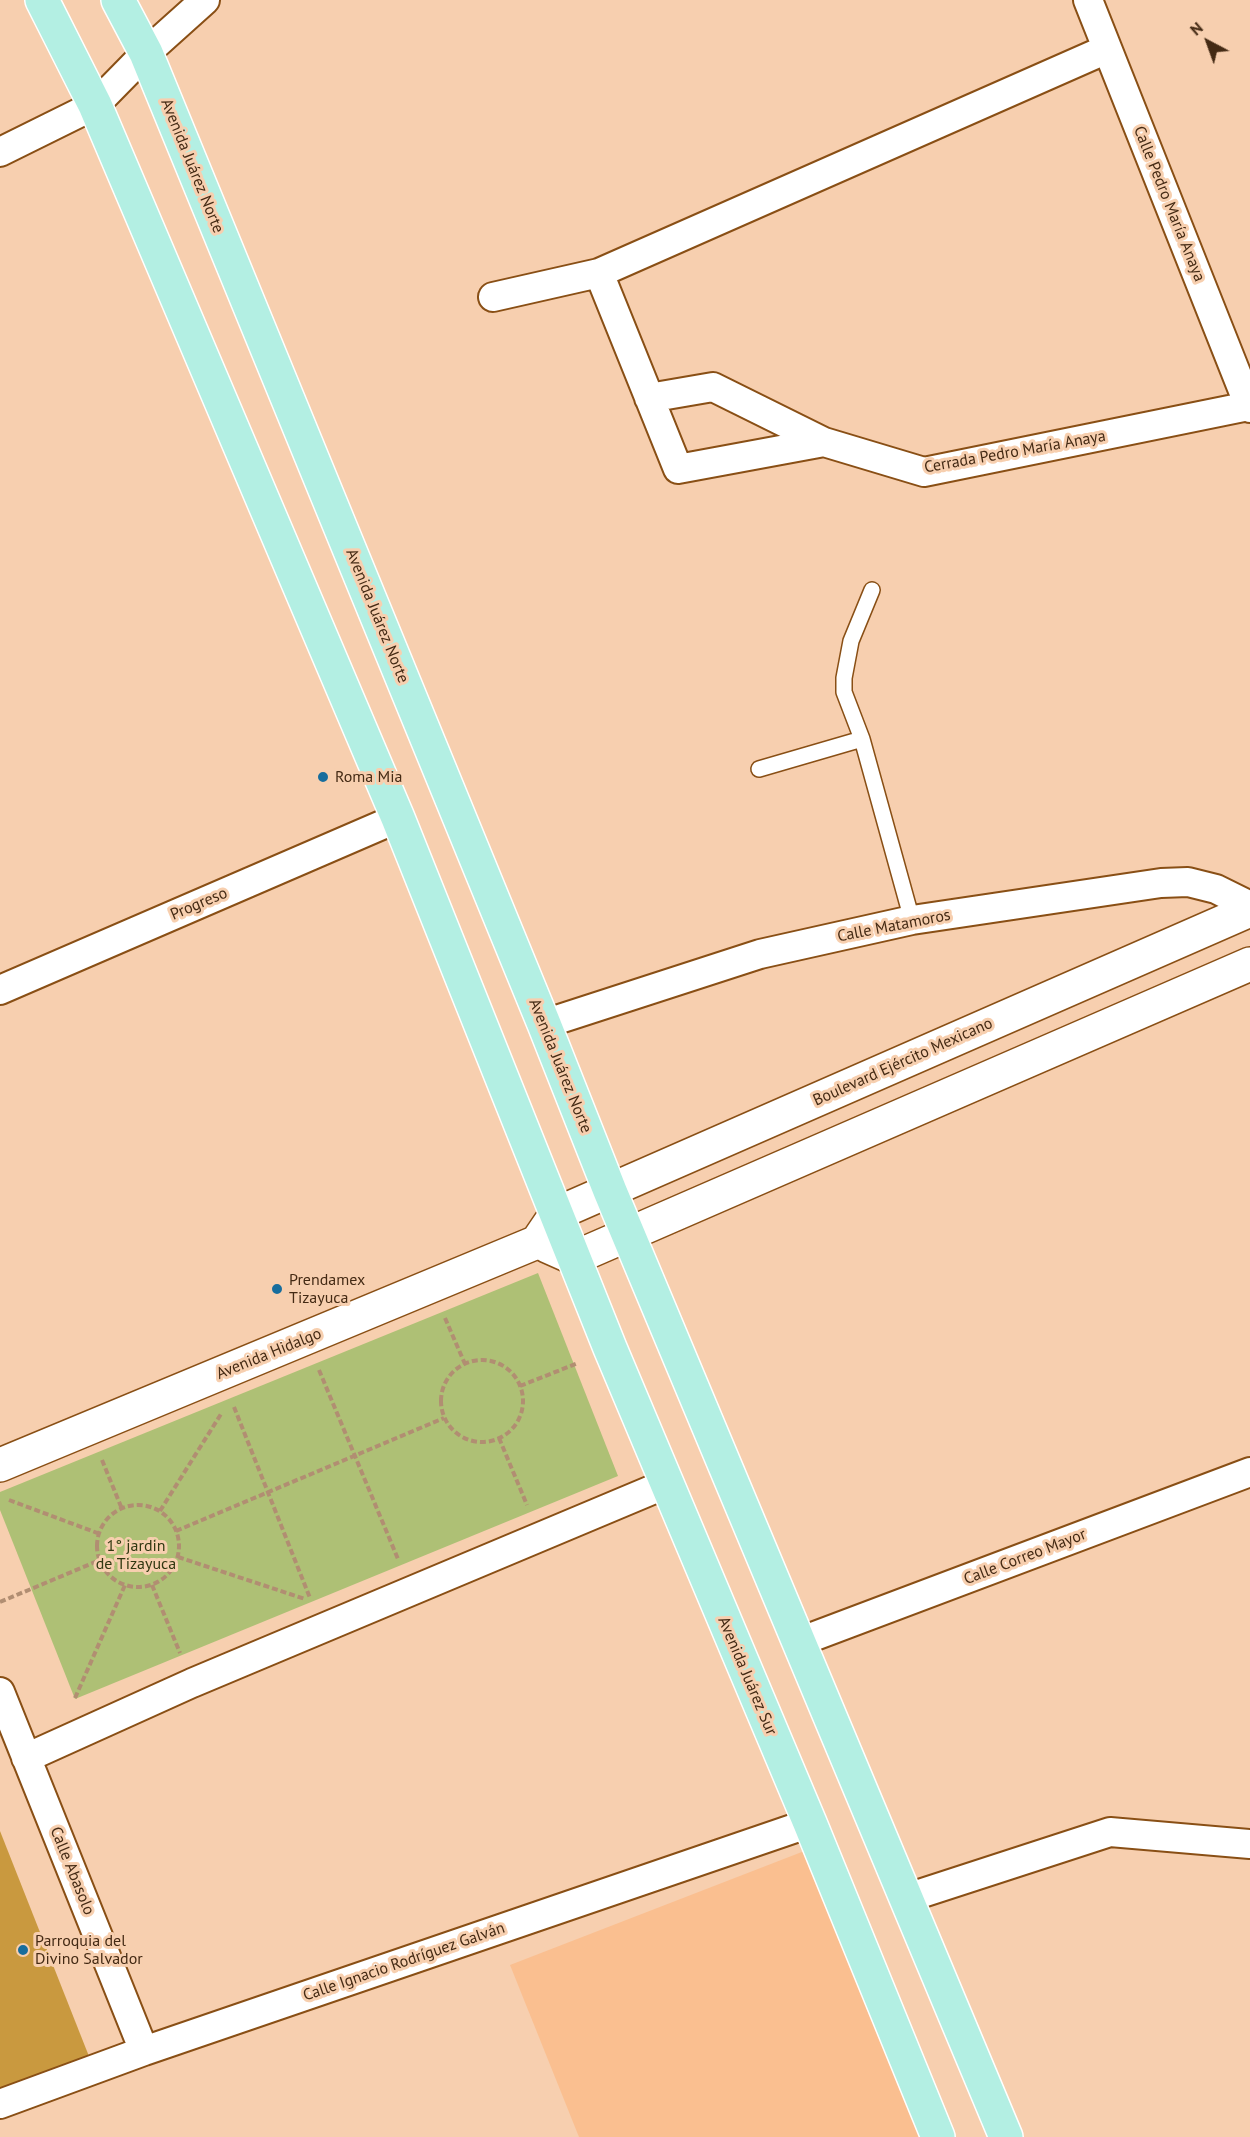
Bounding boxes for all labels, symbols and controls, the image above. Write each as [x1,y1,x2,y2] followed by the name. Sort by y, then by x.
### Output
[1178,12,1238,72] north arrow
[1186,17,1207,39] text: N
[156,96,228,236] street label: Avenida Juárez Norte
[1129,123,1209,285] street label: Calle Pedro María Anaya
[923,427,1107,477] street label: Cerrada Pedro María Anaya
[341,546,413,686] street label: Avenida Juárez Norte
[335,767,402,787] place label: Roma Mia
[316,770,330,784] marker: Roma Mia
[168,883,230,925] street label: Progreso
[836,906,952,946] street label: Calle Matamoros
[524,996,596,1136] street label: Avenida Juárez Norte
[810,1014,996,1110] street label: Boulevard Ejército Mexicano
[289,1270,365,1308] place label: Prendamex Tizayuca
[270,1282,284,1296] marker: Prendamex Tizayuca
[214,1324,324,1384] street label: Avenida Hidalgo
[961,1525,1089,1589] street label: Calle Correo Mayor
[96,1536,176,1574] park label: 1° jardin de Tizayuca
[713,1614,781,1738] street label: Avenida Juárez Sur
[46,1824,98,1918] street label: Calle Abasolo
[301,1918,507,2006] street label: Calle Ignacio Rodríguez Galván
[35,1931,143,1969] place label: Parroquia del Divino Salvador
[16,1943,30,1957] marker: Parroquia del Divino Salvador

